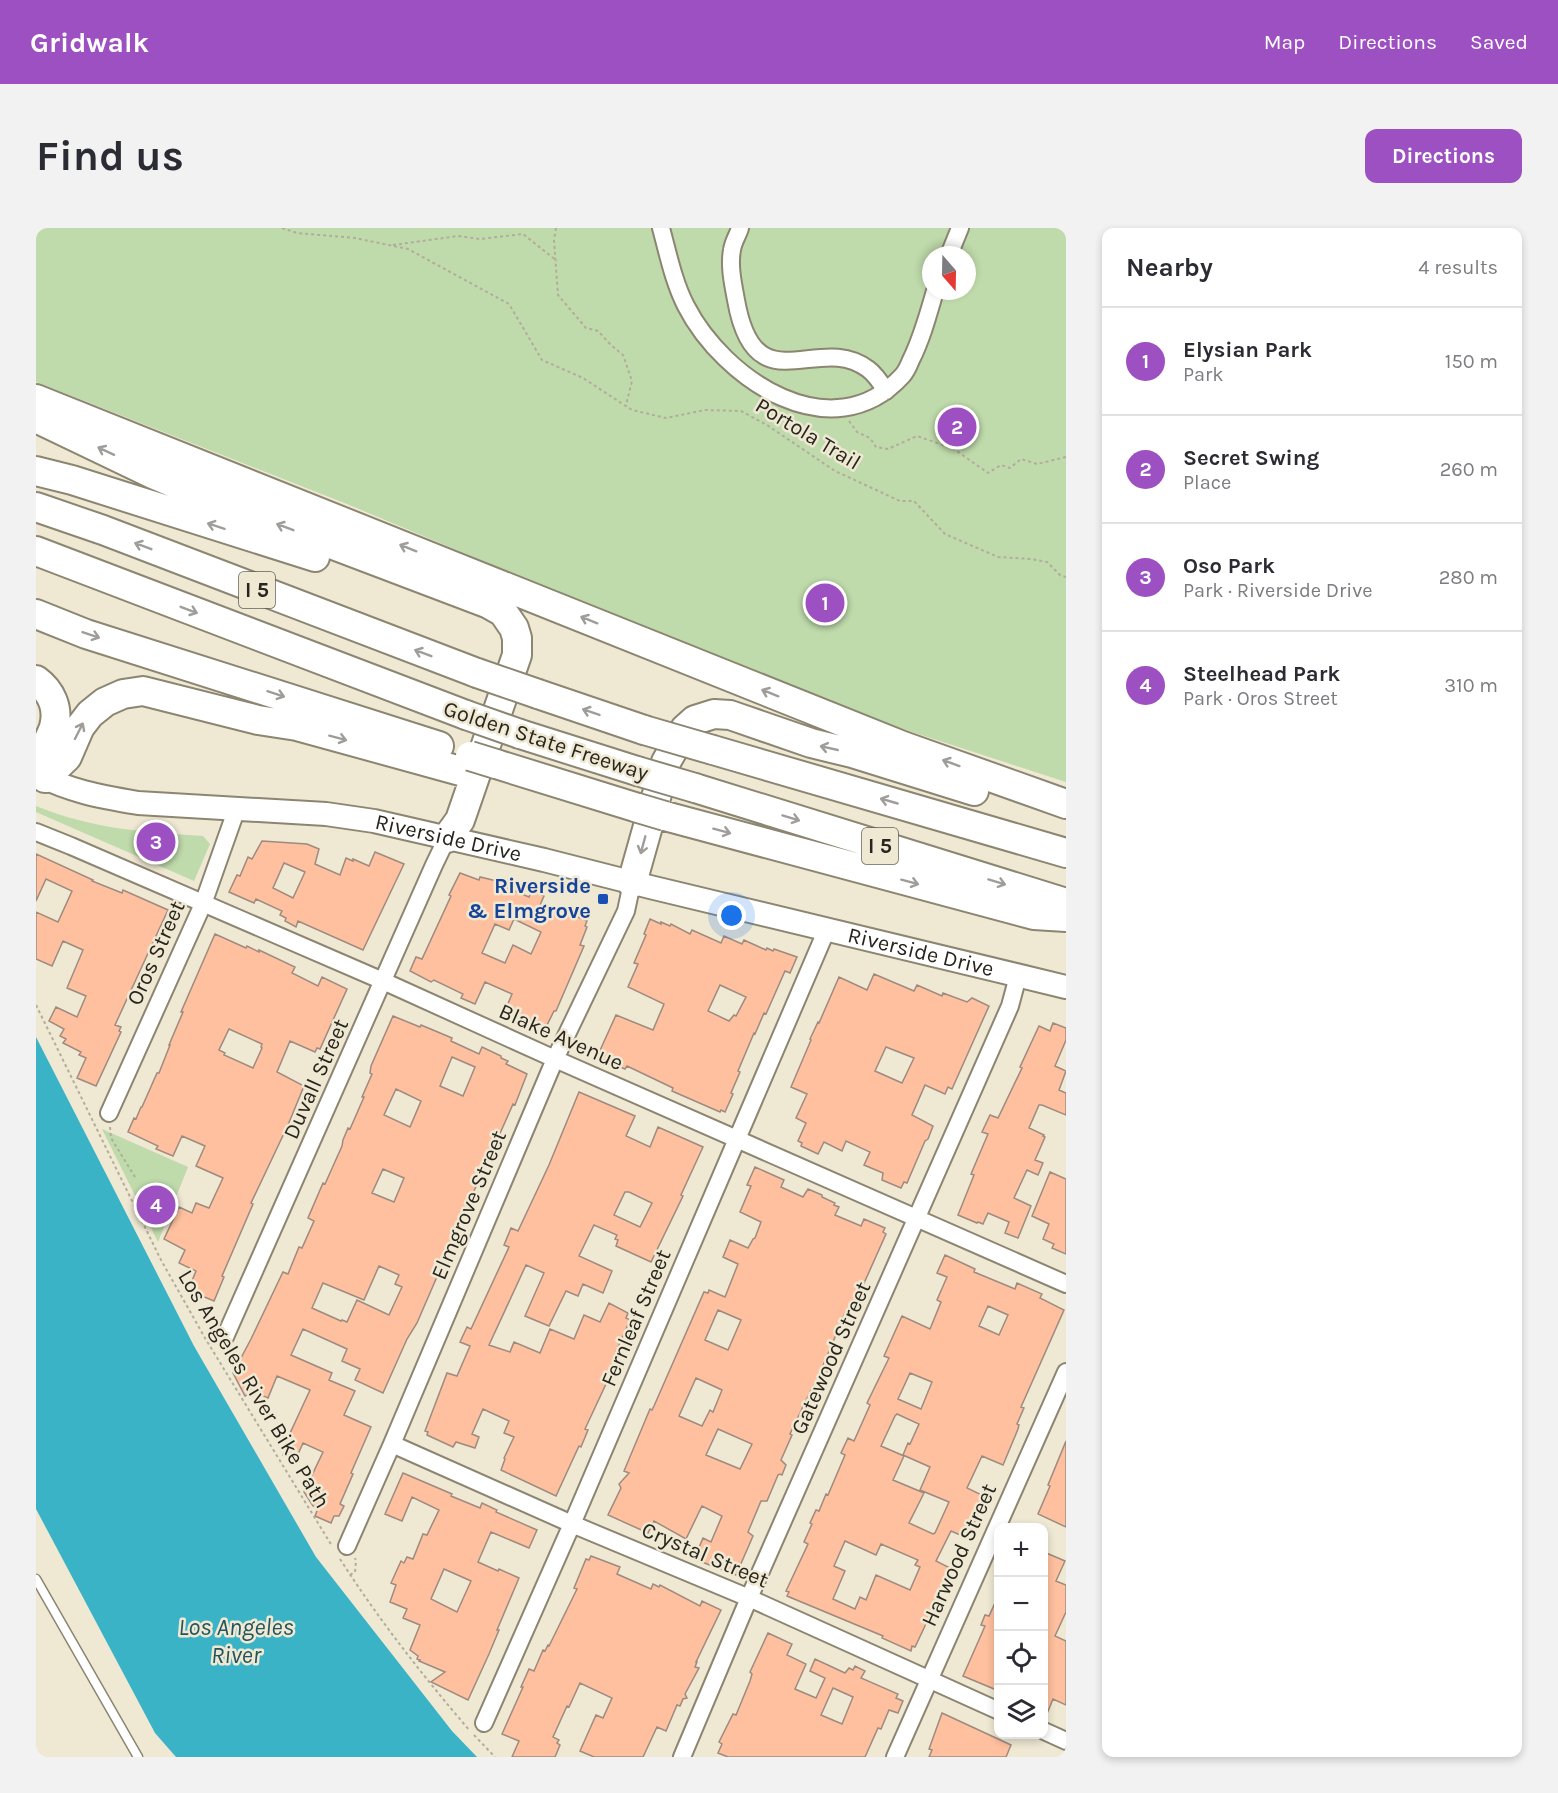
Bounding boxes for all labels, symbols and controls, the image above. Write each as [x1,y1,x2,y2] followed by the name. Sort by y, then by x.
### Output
[30,26,149,59] text: Gridwalk
[1264,30,1305,54] text: Map
[1338,30,1437,54] text: Directions
[1470,30,1528,54] text: Saved
[1365,129,1522,183] button: Directions
[36,131,184,181] text: Find us
[922,246,976,300] north arrow
[1126,252,1213,283] text: Nearby
[1418,256,1498,279] text: 4 results
[1183,337,1312,363] text: Elysian Park
[1142,350,1149,373] text: 1
[1445,350,1498,373] text: 150 m
[1183,363,1224,386] text: Park
[751,392,865,476] street label: Portola Trail
[938,404,976,450] pin: 2
[97,445,115,457] one-way arrow
[1183,445,1319,471] text: Secret Swing
[1139,458,1152,481] text: 2
[1440,458,1498,481] text: 260 m
[1183,471,1231,494] text: Place
[207,520,226,531] one-way arrow
[276,521,295,532] one-way arrow
[134,539,152,550] one-way arrow
[399,542,417,553] one-way arrow
[1183,553,1275,579] text: Oso Park
[1139,566,1152,589] text: 3
[1439,566,1498,589] text: 280 m
[239,572,275,608] road number: I 5
[1183,579,1372,602] text: Park · Riverside Drive
[806,580,844,626] pin: 1
[179,605,198,616] one-way arrow
[580,614,599,625] one-way arrow
[81,630,100,641] one-way arrow
[414,646,433,657] one-way arrow
[1183,661,1340,687] text: Steelhead Park
[1140,674,1151,697] text: 4
[1444,674,1498,697] text: 310 m
[761,687,779,698] one-way arrow
[1183,687,1338,710] text: Park · Oros Street
[266,690,285,701] one-way arrow
[440,696,652,786] street label: Golden State Freeway
[582,705,601,716] one-way arrow
[73,723,85,741] one-way arrow
[329,733,348,744] one-way arrow
[820,741,839,753] one-way arrow
[943,757,961,768] one-way arrow
[880,795,899,806] one-way arrow
[373,809,524,867] street label: Riverside Drive
[781,813,800,824] one-way arrow
[136,820,176,864] pin: 3
[712,826,731,837] one-way arrow
[862,828,898,864] road number: I 5
[636,835,648,854] one-way arrow
[467,873,591,924] place label: Riverside & Elmgrove
[900,877,919,888] one-way arrow
[987,877,1006,888] one-way arrow
[596,892,610,906] marker: Riverside & Elmgrove
[121,897,191,1009] street label: Oros Street
[717,901,746,930] your location
[845,922,996,982] street label: Riverside Drive
[495,998,627,1076] street label: Blake Avenue
[278,1015,354,1143] street label: Duvall Street
[426,1127,512,1283] street label: Elmgrove Street
[136,1182,176,1228] pin: 4
[595,1246,677,1390] street label: Fernleaf Street
[172,1265,336,1513] street label: Los Angeles River Bike Path
[786,1278,876,1438] street label: Gatewood Street
[916,1480,1002,1630] street label: Harwood Street
[638,1517,772,1593] street label: Crystal Street
[994,1523,1048,1739] map controls
[994,1523,1048,1577] button: +
[994,1577,1048,1631] button: −
[178,1613,294,1669] water label: Los Angeles River
[994,1631,1048,1685] button: locate
[994,1685,1048,1739] button: layers

